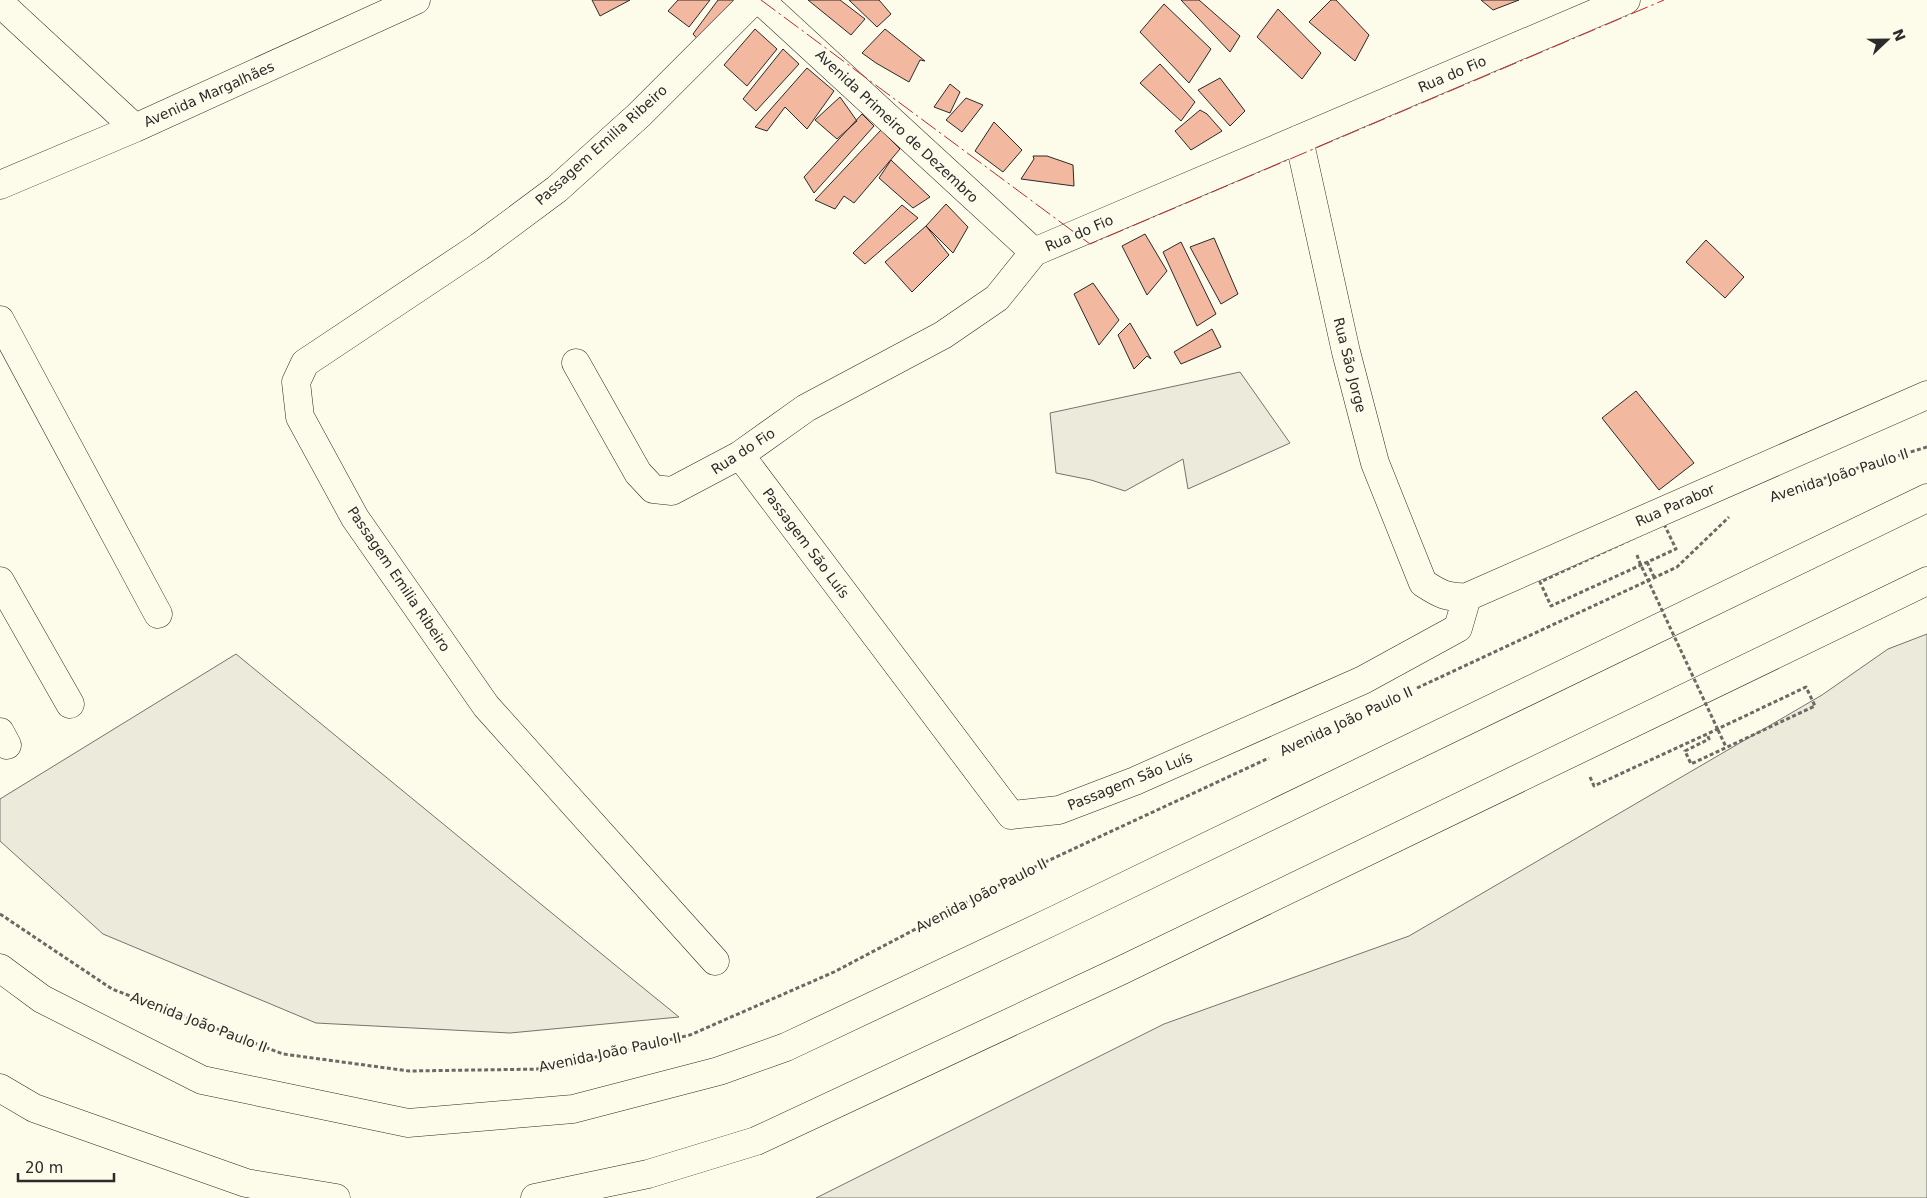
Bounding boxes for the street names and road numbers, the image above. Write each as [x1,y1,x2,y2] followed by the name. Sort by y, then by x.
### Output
[812,46,982,206] street label: Avenida Primeiro de Dezembro
[1416,52,1488,96] street label: Rua do Fio
[141,58,277,130] street label: Avenida Margalhães
[532,82,670,208] street label: Passagem Emilia Ribeiro
[1043,211,1115,255] street label: Rua do Fio
[1330,316,1370,414] street label: Rua São Jorge
[708,425,778,477] street label: Rua do Fio
[1768,445,1910,505] street label: Avenida João Paulo II
[1633,480,1717,530] street label: Rua Parabor
[760,485,852,601] street label: Passagem São Luís
[344,503,454,655] street label: Passagem Emilia Ribeiro
[1277,683,1415,759] street label: Avenida João Paulo II
[1065,749,1195,813] street label: Passagem São Luís
[913,855,1049,935] street label: Avenida João Paulo II
[128,989,270,1055] street label: Avenida João Paulo II
[537,1029,683,1075] street label: Avenida João Paulo II

